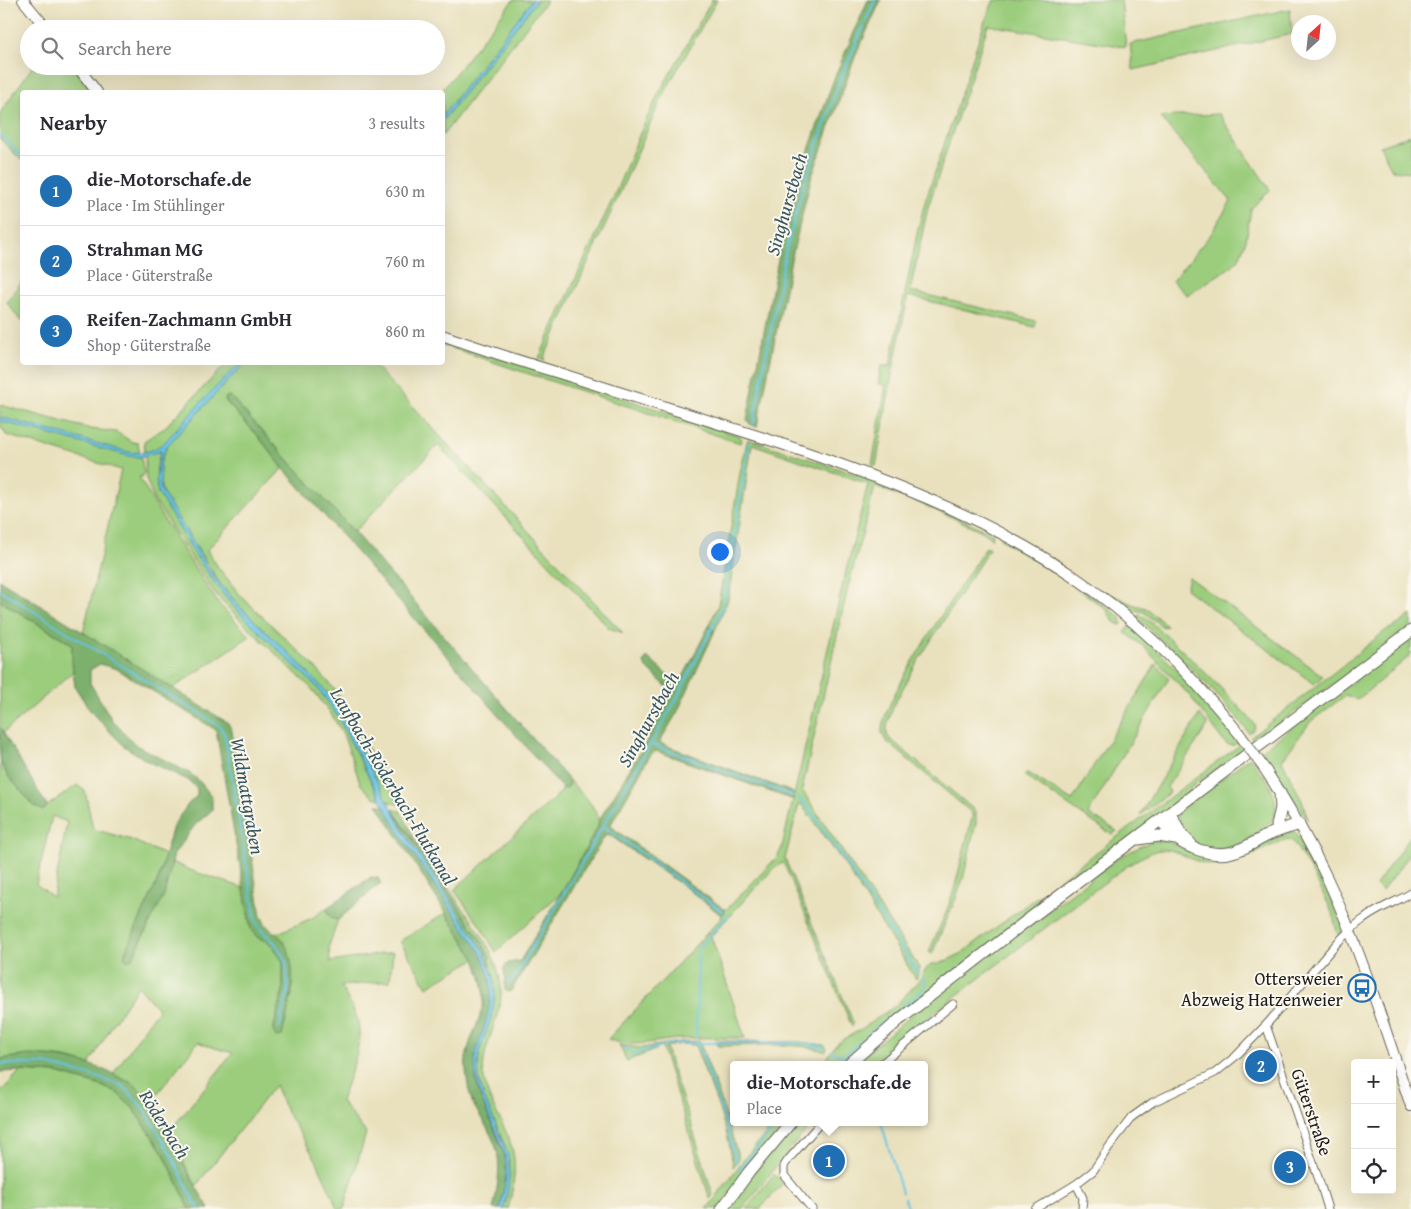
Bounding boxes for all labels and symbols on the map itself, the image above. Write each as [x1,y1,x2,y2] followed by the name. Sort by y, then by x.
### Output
[1291,15,1336,60] north arrow
[758,149,814,259] water label: Singhurstbach
[707,539,733,565] your location
[610,666,686,772] water label: Singhurstbach
[323,681,464,890] water label: Laufbach-Röderbach-Flutkanal
[224,735,272,857] water label: Wildmattgraben
[1181,965,1344,1013] place label: Ottersweier Abzweig Hatzenweier
[1347,973,1377,1003] bus stop icon: Ottersweier Abzweig Hatzenweier
[1245,1047,1277,1085] pin: 2
[1284,1065,1340,1159] street label: Güterstraße
[132,1083,197,1164] water label: Röderbach
[813,1142,845,1180] pin: 1
[1274,1148,1306,1186] pin: 3

